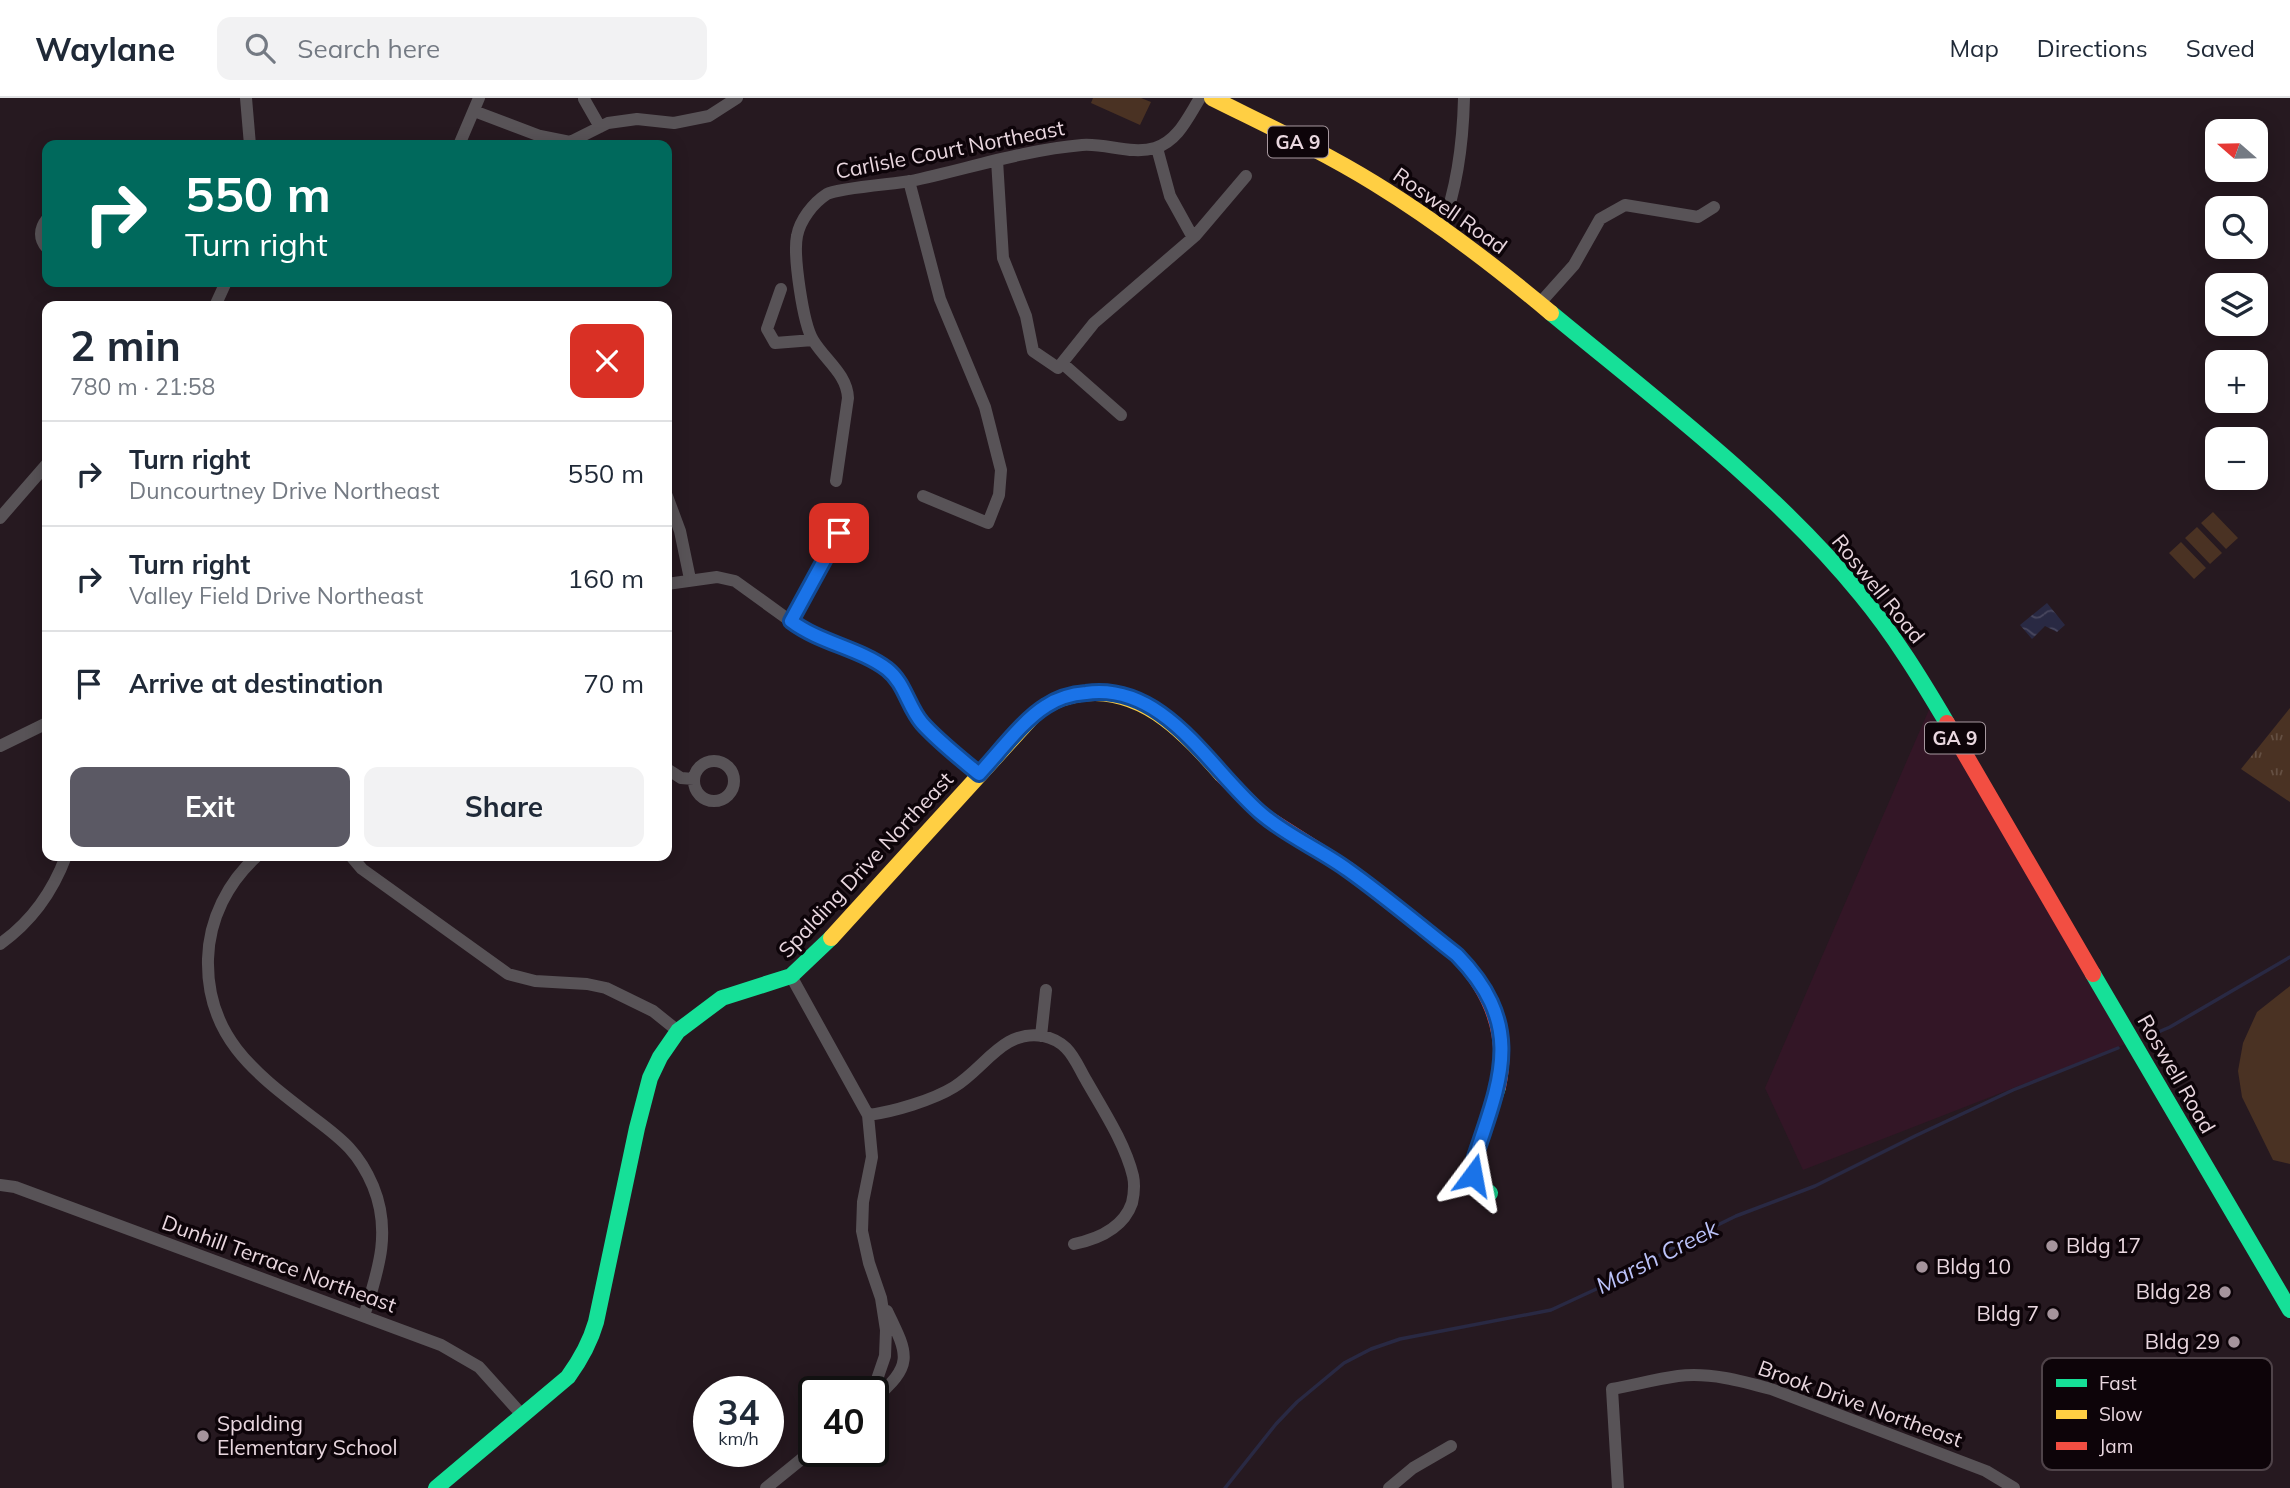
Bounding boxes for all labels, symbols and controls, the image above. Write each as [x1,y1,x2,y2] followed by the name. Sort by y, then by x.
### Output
[217,17,707,80] search box
[35,28,175,69] text: Waylane
[241,29,279,67] icon: search
[297,32,440,65] text: Search here
[1949,33,1999,63] text: Map
[2037,33,2148,63] text: Directions
[2186,33,2255,63] text: Saved
[833,114,1066,184] street label: Carlisle Court Northeast
[2205,119,2268,182] north arrow
[2205,119,2268,490] map controls
[1268,126,1328,158] road number: GA 9
[1389,161,1512,259] street label: Roswell Road
[185,163,331,224] text: 550 m
[70,168,161,259] icon: right
[2205,196,2268,259] button: search
[185,224,328,264] text: Turn right
[2205,273,2268,336] button: layers
[70,319,181,372] text: 2 min
[570,324,644,398] button: close
[2205,350,2268,413] button: +
[70,372,215,401] text: 780 m · 21:58
[2205,427,2268,490] button: −
[129,443,250,476] text: Turn right
[70,455,108,493] icon: right
[568,457,644,490] text: 550 m
[129,476,440,505] text: Duncourtney Drive Northeast
[809,503,869,563] pin
[820,514,858,552] icon: arrive
[1827,529,1931,648] street label: Roswell Road
[129,548,250,581] text: Turn right
[70,560,108,598] icon: right
[568,562,644,595] text: 160 m
[129,581,423,610] text: Valley Field Drive Northeast
[70,665,108,703] icon: arrive
[129,667,384,700] text: Arrive at destination
[583,667,644,700] text: 70 m
[1925,722,1985,754] road number: GA 9
[772,766,958,963] street label: Spalding Drive Northeast
[70,767,350,847] button: Exit
[364,767,644,847] button: Share
[2132,1009,2221,1138] street label: Roswell Road
[1436,1138,1510,1212] position arrow
[159,1209,400,1318] street label: Dunhill Terrace Northeast
[1591,1213,1724,1300] water label: Marsh Creek
[2066,1232,2141,1258] place label: Bldg 17
[2044,1238,2060,1254] marker: Bldg 17
[1936,1253,2011,1279] place label: Bldg 10
[1914,1259,1930,1275] marker: Bldg 10
[2136,1278,2211,1304] place label: Bldg 28
[2217,1284,2233,1300] marker: Bldg 28
[1976,1300,2039,1326] place label: Bldg 7
[2045,1306,2061,1322] marker: Bldg 7
[2145,1328,2220,1354] place label: Bldg 29
[2226,1334,2242,1350] marker: Bldg 29
[1755,1354,1966,1452] street label: Brook Drive Northeast
[2042,1358,2272,1470] legend
[2099,1371,2137,1395] text: Fast
[798,1376,889,1467] speed limit sign: 40
[717,1390,760,1434] text: 34
[2099,1402,2143,1426] text: Slow
[217,1410,398,1460] place label: Spalding Elementary School
[718,1427,759,1450] text: km/h
[195,1428,211,1444] marker: Spalding Elementary School
[2099,1434,2133,1458] text: Jam

